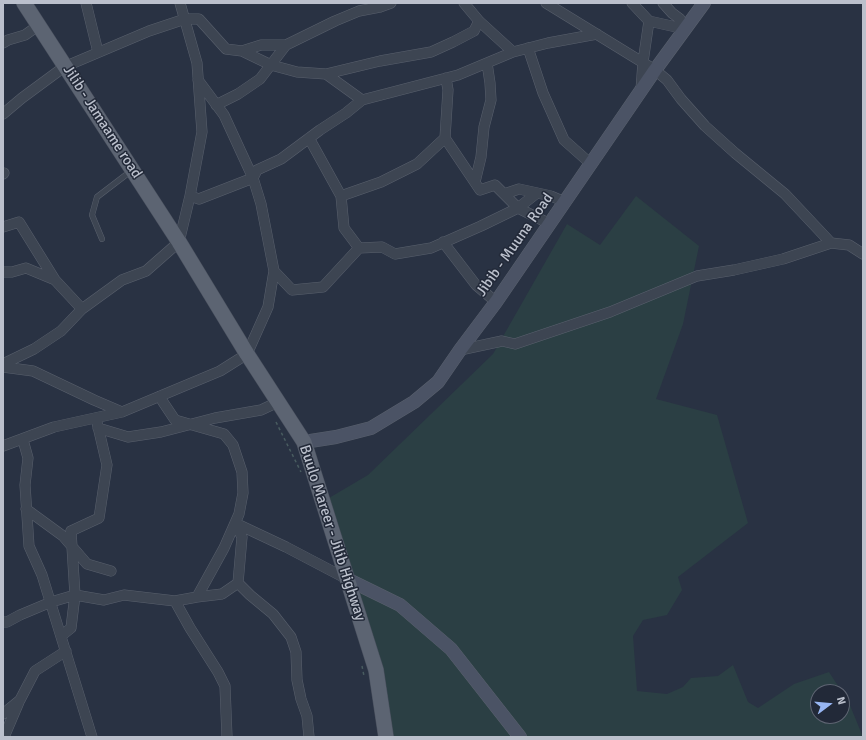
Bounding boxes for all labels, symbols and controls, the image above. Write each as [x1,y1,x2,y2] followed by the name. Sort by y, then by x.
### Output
[59,62,145,182] street label: Jilib - Jamaame road
[473,190,557,300] street label: Jibib - Muuna Road
[295,443,369,623] street label: Buulo Mareer - Jilib Highway
[810,684,850,724] north arrow
[834,695,848,706] text: N

